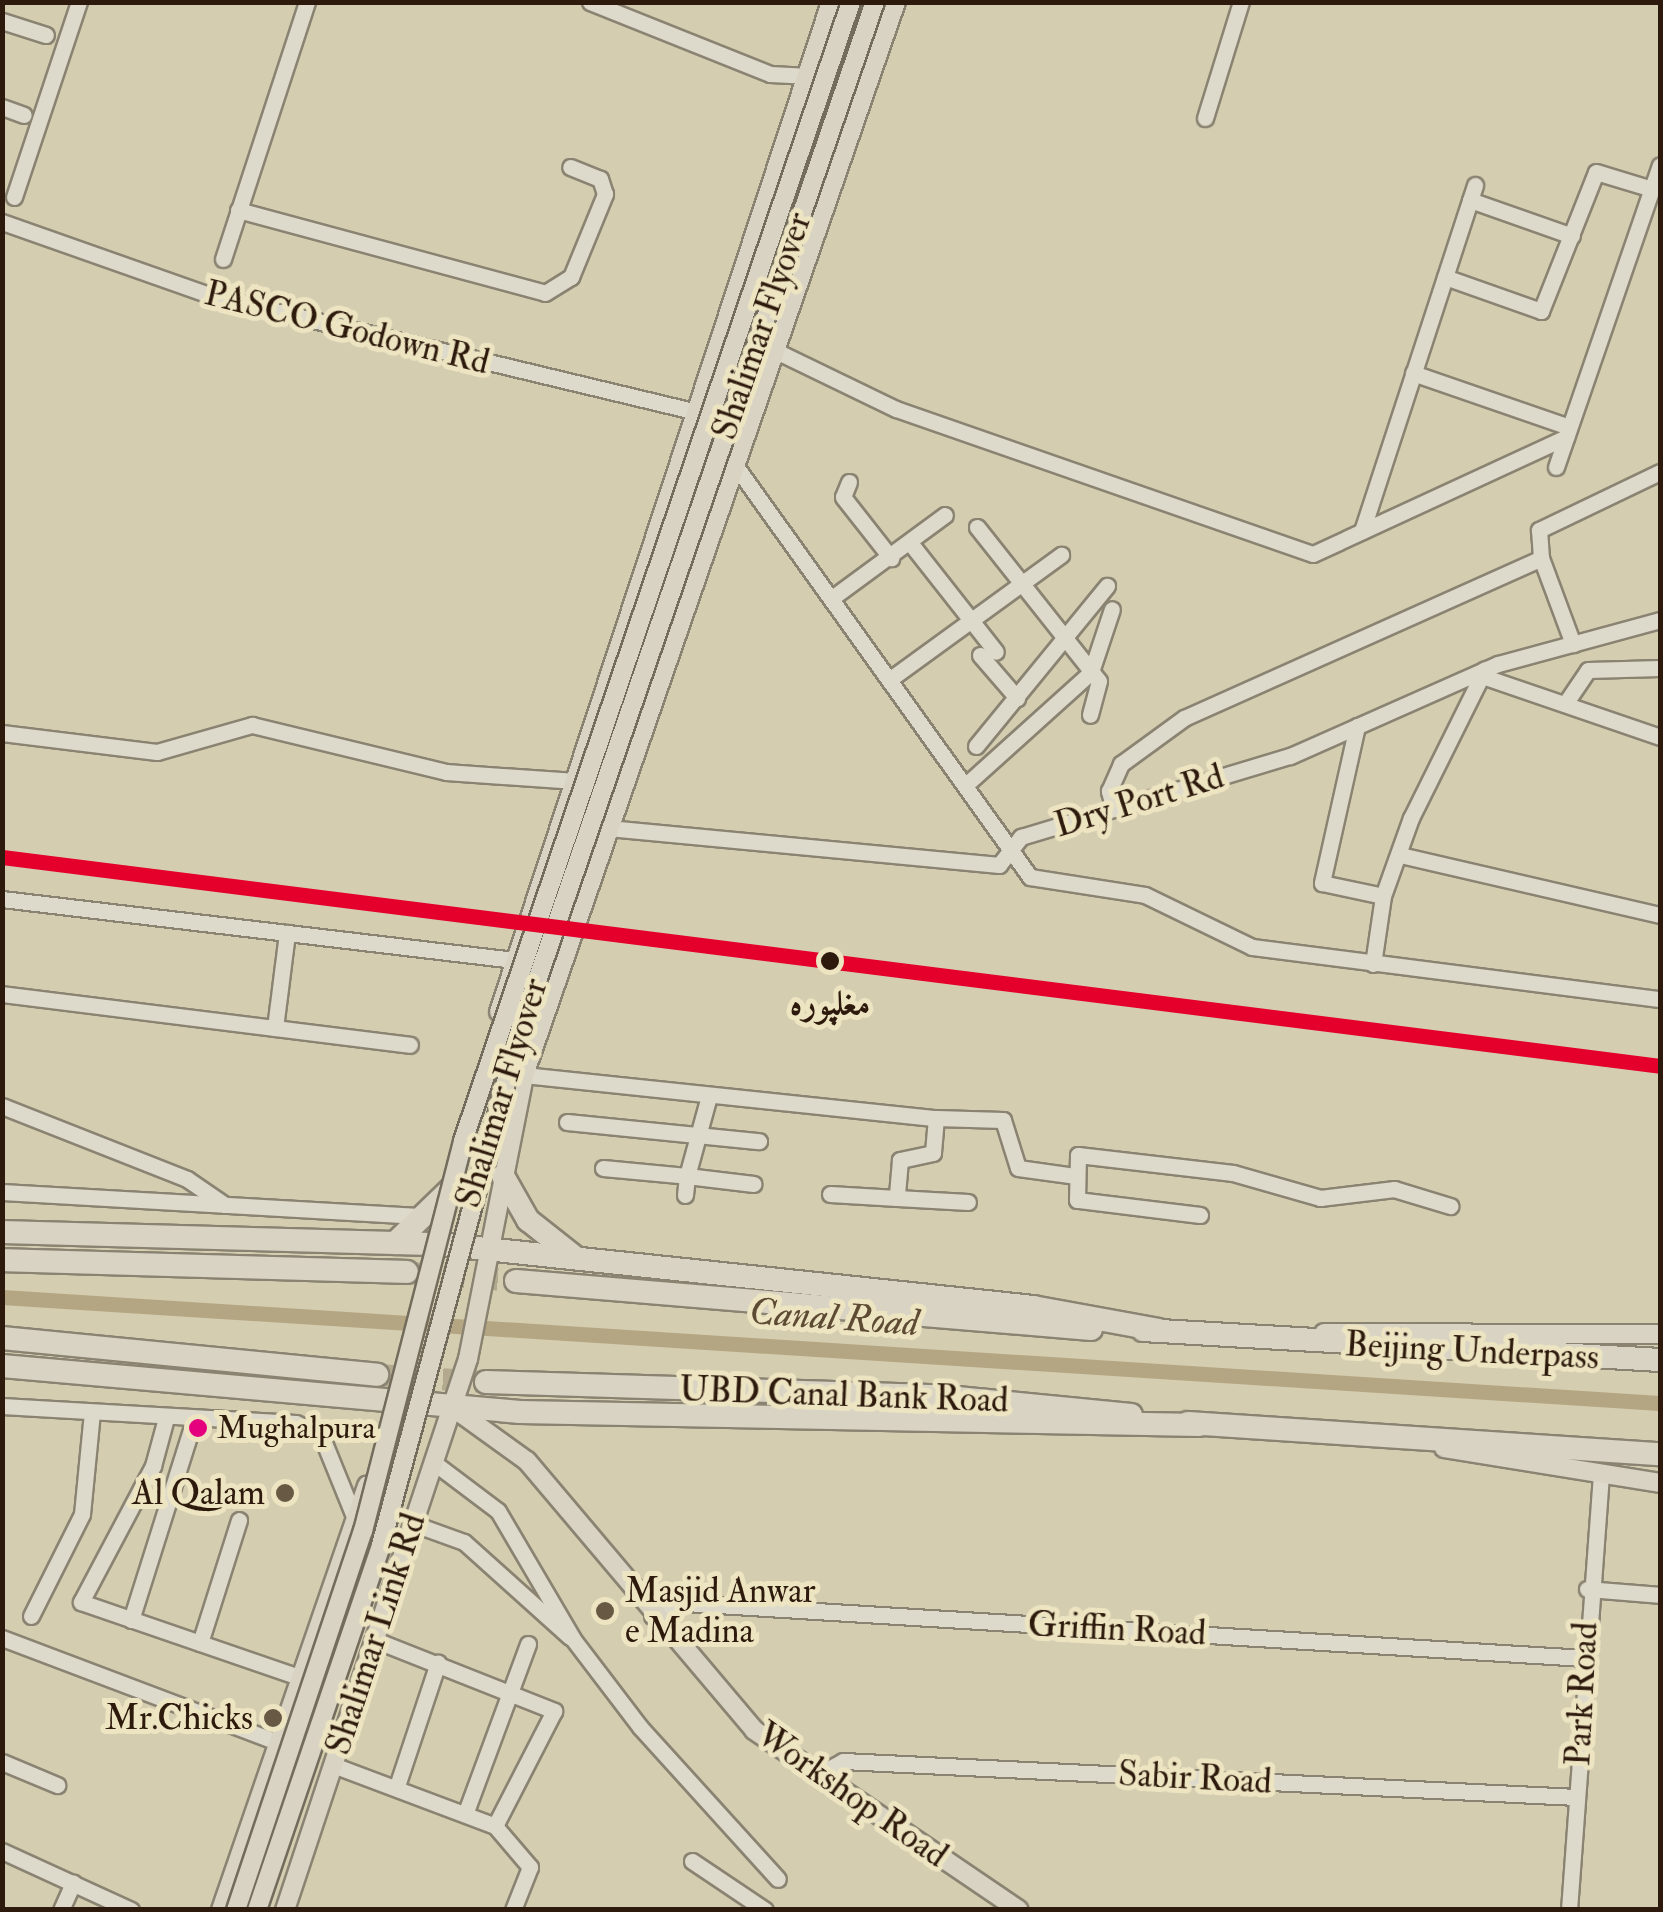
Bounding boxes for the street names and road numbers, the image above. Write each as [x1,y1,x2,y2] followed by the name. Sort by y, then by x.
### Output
[703,207,821,445] street label: Shalimar Flyover
[200,272,494,384] street label: PASCO Godown Rd
[1049,755,1229,847] street label: Dry Port Rd
[447,973,557,1213] street label: Shalimar Flyover
[1344,1323,1600,1379] street label: Beijing Underpass
[679,1368,1009,1422] street label: UBD Canal Bank Road
[317,1508,435,1760] street label: Shalimar Link Rd
[1027,1603,1207,1655] street label: Griffin Road
[1557,1621,1607,1767] street label: Park Road
[748,1714,956,1876] street label: Workshop Road
[1117,1753,1273,1803] street label: Sabir Road

